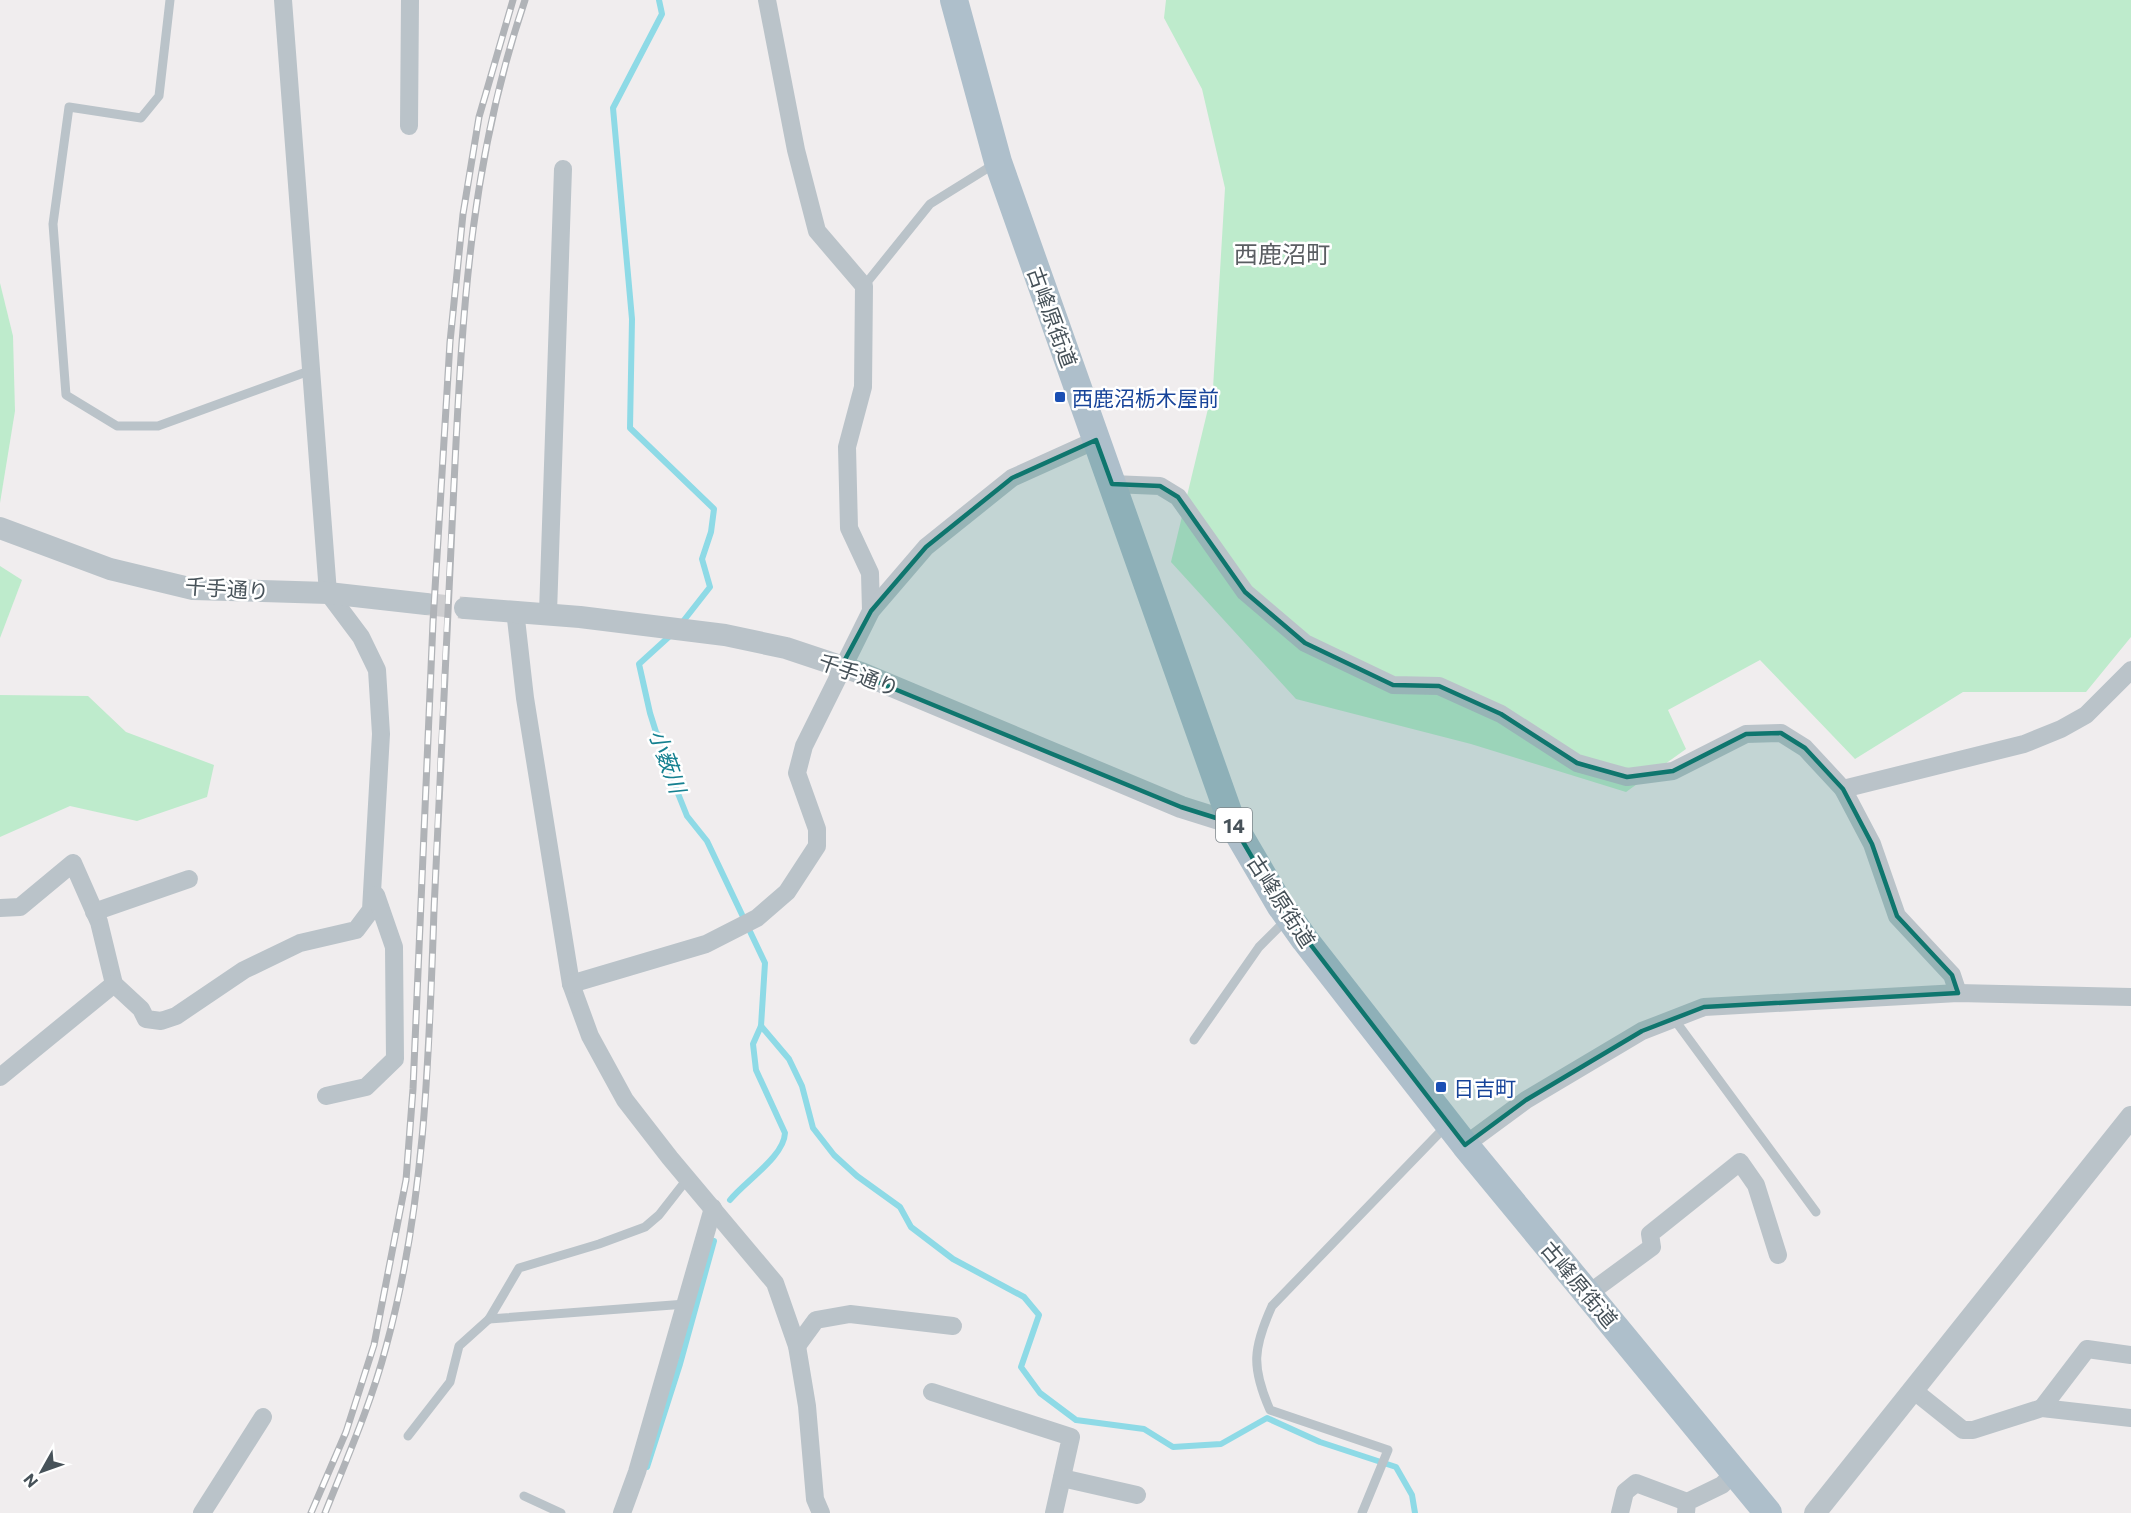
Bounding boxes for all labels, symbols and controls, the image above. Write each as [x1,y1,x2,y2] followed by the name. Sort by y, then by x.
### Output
[1234,239,1330,268] district label: 西鹿沼町
[1023,263,1083,371] street label: 古峰原街道
[1072,385,1219,410] place label: 西鹿沼栃木屋前
[1053,390,1067,404] marker: 西鹿沼栃木屋前
[184,573,270,603] street label: 千手通り
[815,648,903,700] street label: 千手通り
[644,725,693,798] water label: 小薮川
[1216,808,1252,842] road number: 14
[1243,850,1321,952] street label: 古峰原街道
[1453,1075,1516,1100] place label: 日吉町
[1434,1080,1448,1094] marker: 日吉町
[1537,1236,1623,1332] street label: 古峰原街道
[12,1441,72,1501] north arrow
[19,1470,41,1492] text: N

